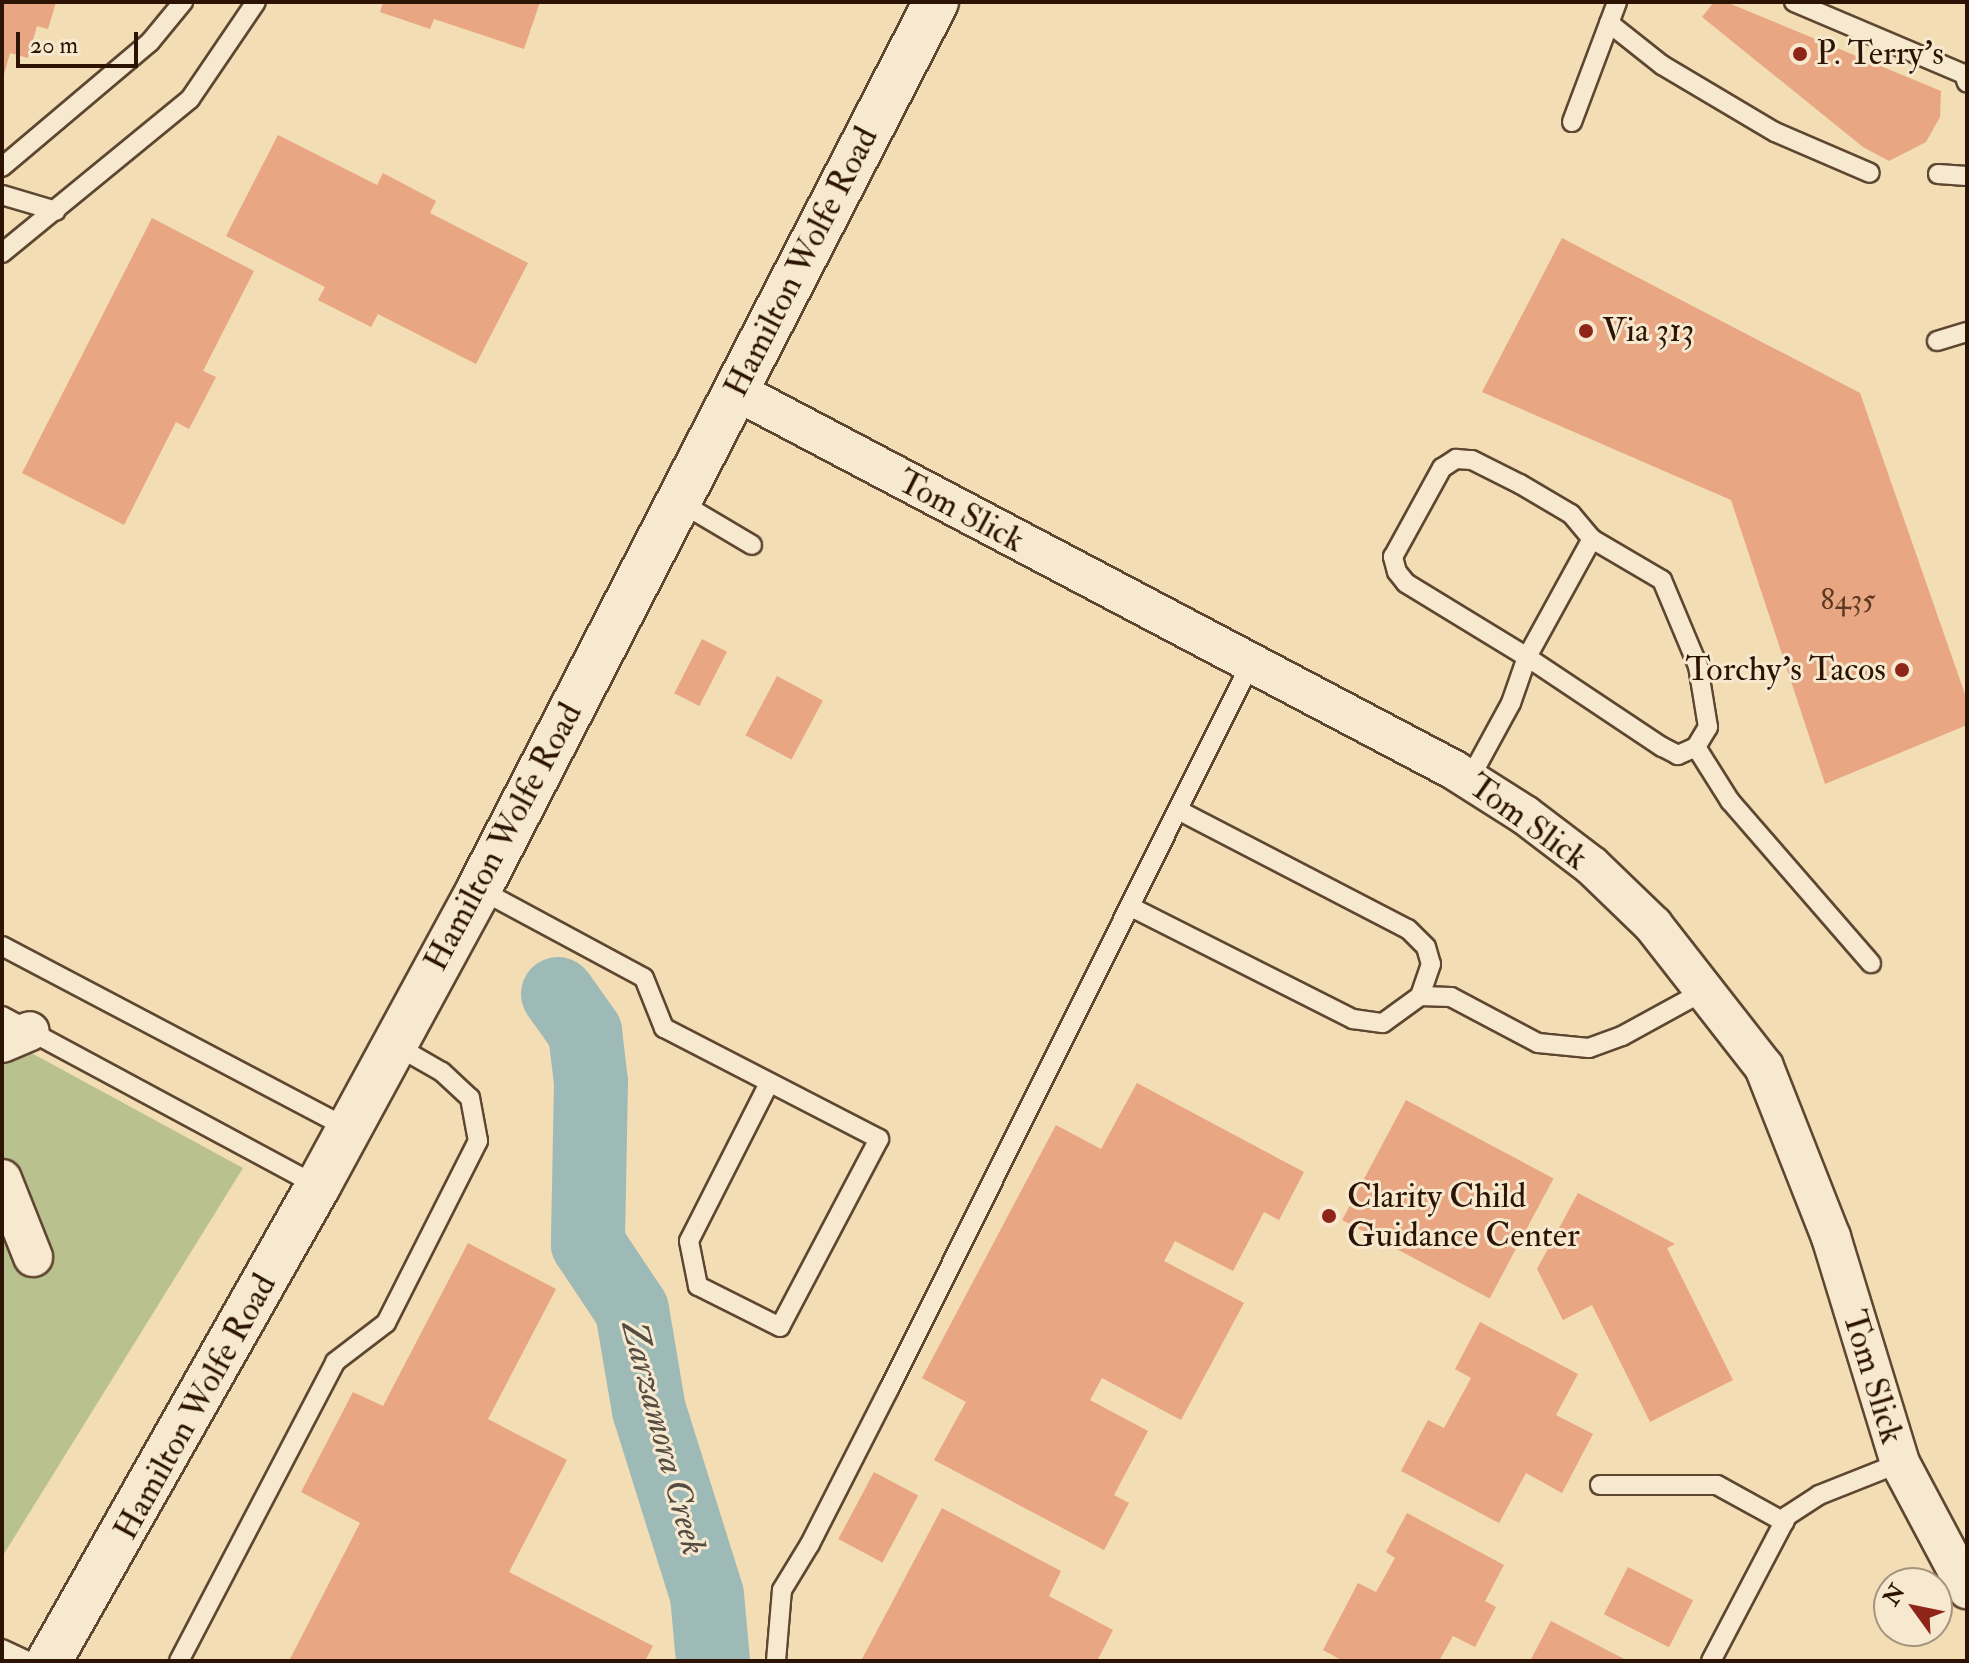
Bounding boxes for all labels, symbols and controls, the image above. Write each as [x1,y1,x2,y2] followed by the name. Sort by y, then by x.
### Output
[20,16,142,66] scale bar
[30,30,78,61] text: 20 m
[1816,34,1944,74] place label: P. Terry's
[1791,45,1809,63] marker: P. Terry's
[715,120,887,404] street label: Hamilton Wolfe Road
[1602,311,1694,351] place label: Via 313
[1577,322,1595,340] marker: Via 313
[891,461,1031,561] street label: Tom Slick
[1821,582,1875,618] house number: 8435
[1685,650,1886,690] place label: Torchy’s Tacos
[1893,661,1911,679] marker: Torchy’s Tacos
[415,696,591,978] street label: Hamilton Wolfe Road
[1460,765,1596,879] street label: Tom Slick
[1347,1176,1580,1256] place label: Clarity Child Guidance Center
[1318,1205,1340,1227] marker: Clarity Child Guidance Center
[105,1267,285,1547] street label: Hamilton Wolfe Road
[1833,1305,1913,1449] street label: Tom Slick
[612,1316,716,1560] water label: Zarzamora Creek
[1873,1567,1953,1647] north arrow
[1877,1579,1912,1611] text: N

